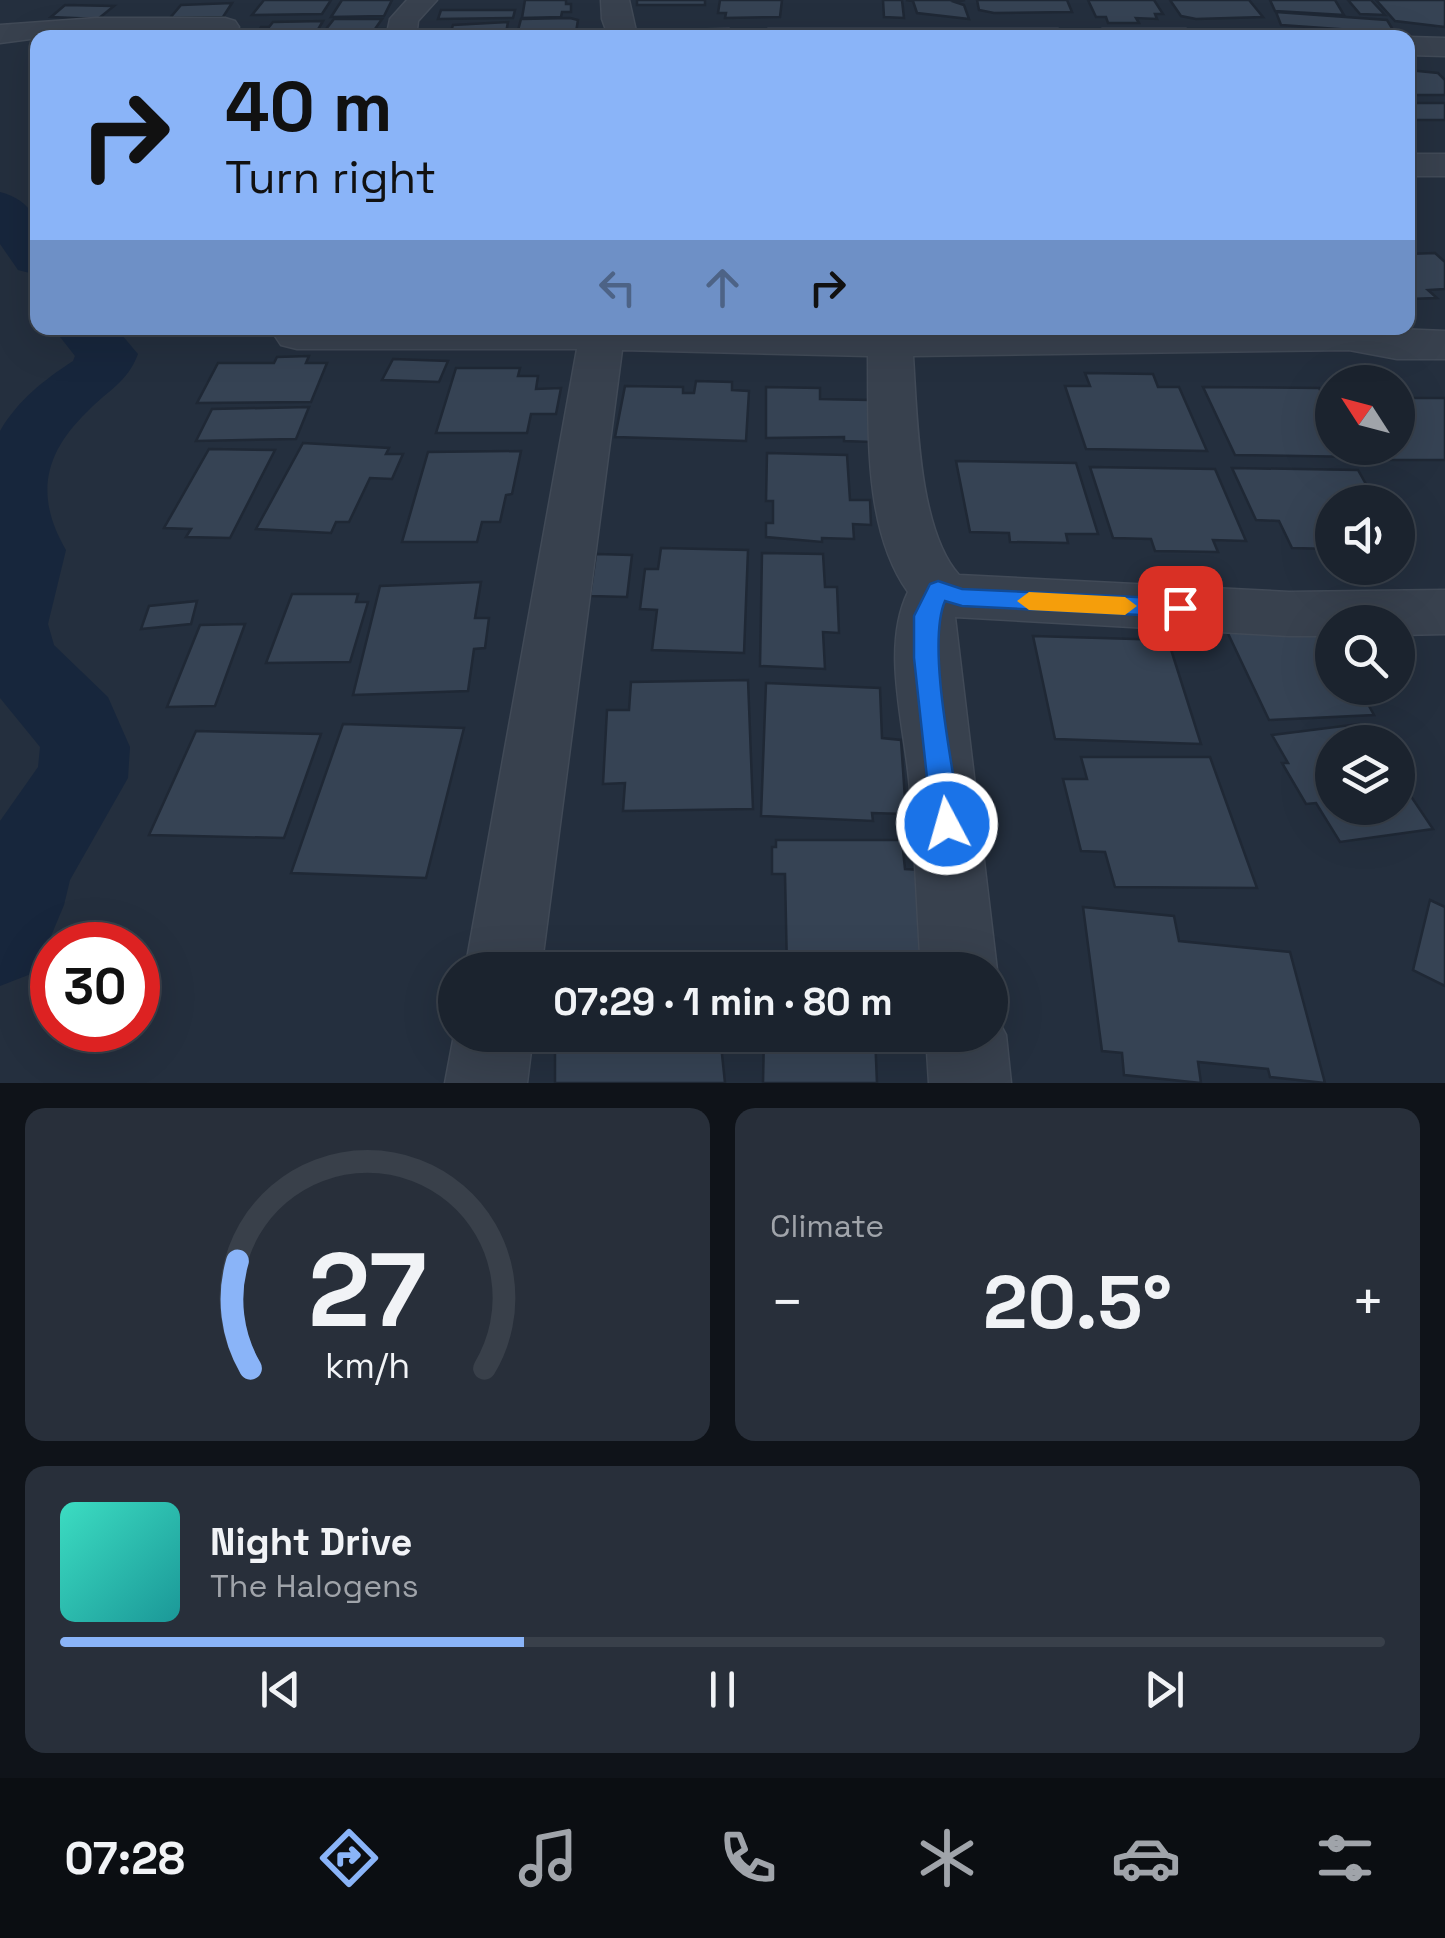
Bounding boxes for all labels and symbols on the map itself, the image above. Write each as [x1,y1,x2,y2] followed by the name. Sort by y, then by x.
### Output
[1315,365,1415,465] north arrow
[1138,566,1223,651] pin
[895,772,999,876] position arrow
[30,922,160,1052] speed limit sign: 30

